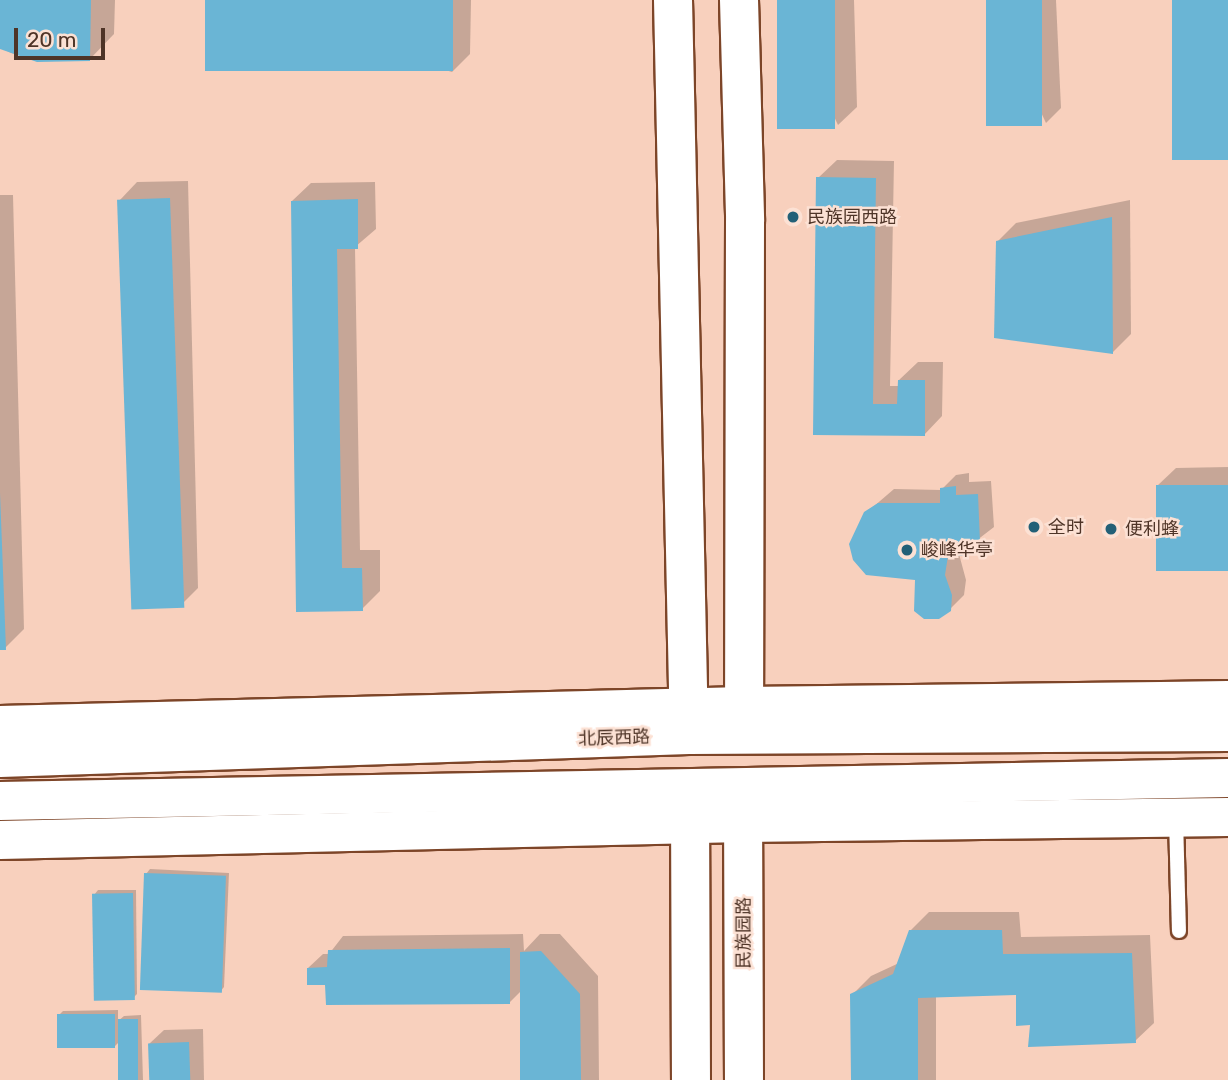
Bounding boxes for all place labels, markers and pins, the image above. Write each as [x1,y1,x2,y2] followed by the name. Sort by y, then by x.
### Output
[807,206,897,228] place label: 民族园西路
[785,209,801,225] marker: 民族园西路
[1048,516,1084,538] place label: 全时
[1125,518,1179,540] place label: 便利蜂
[1026,519,1042,535] marker: 全时
[1103,521,1119,537] marker: 便利蜂
[921,539,993,561] place label: 峻峰华亭
[899,542,915,558] marker: 峻峰华亭

